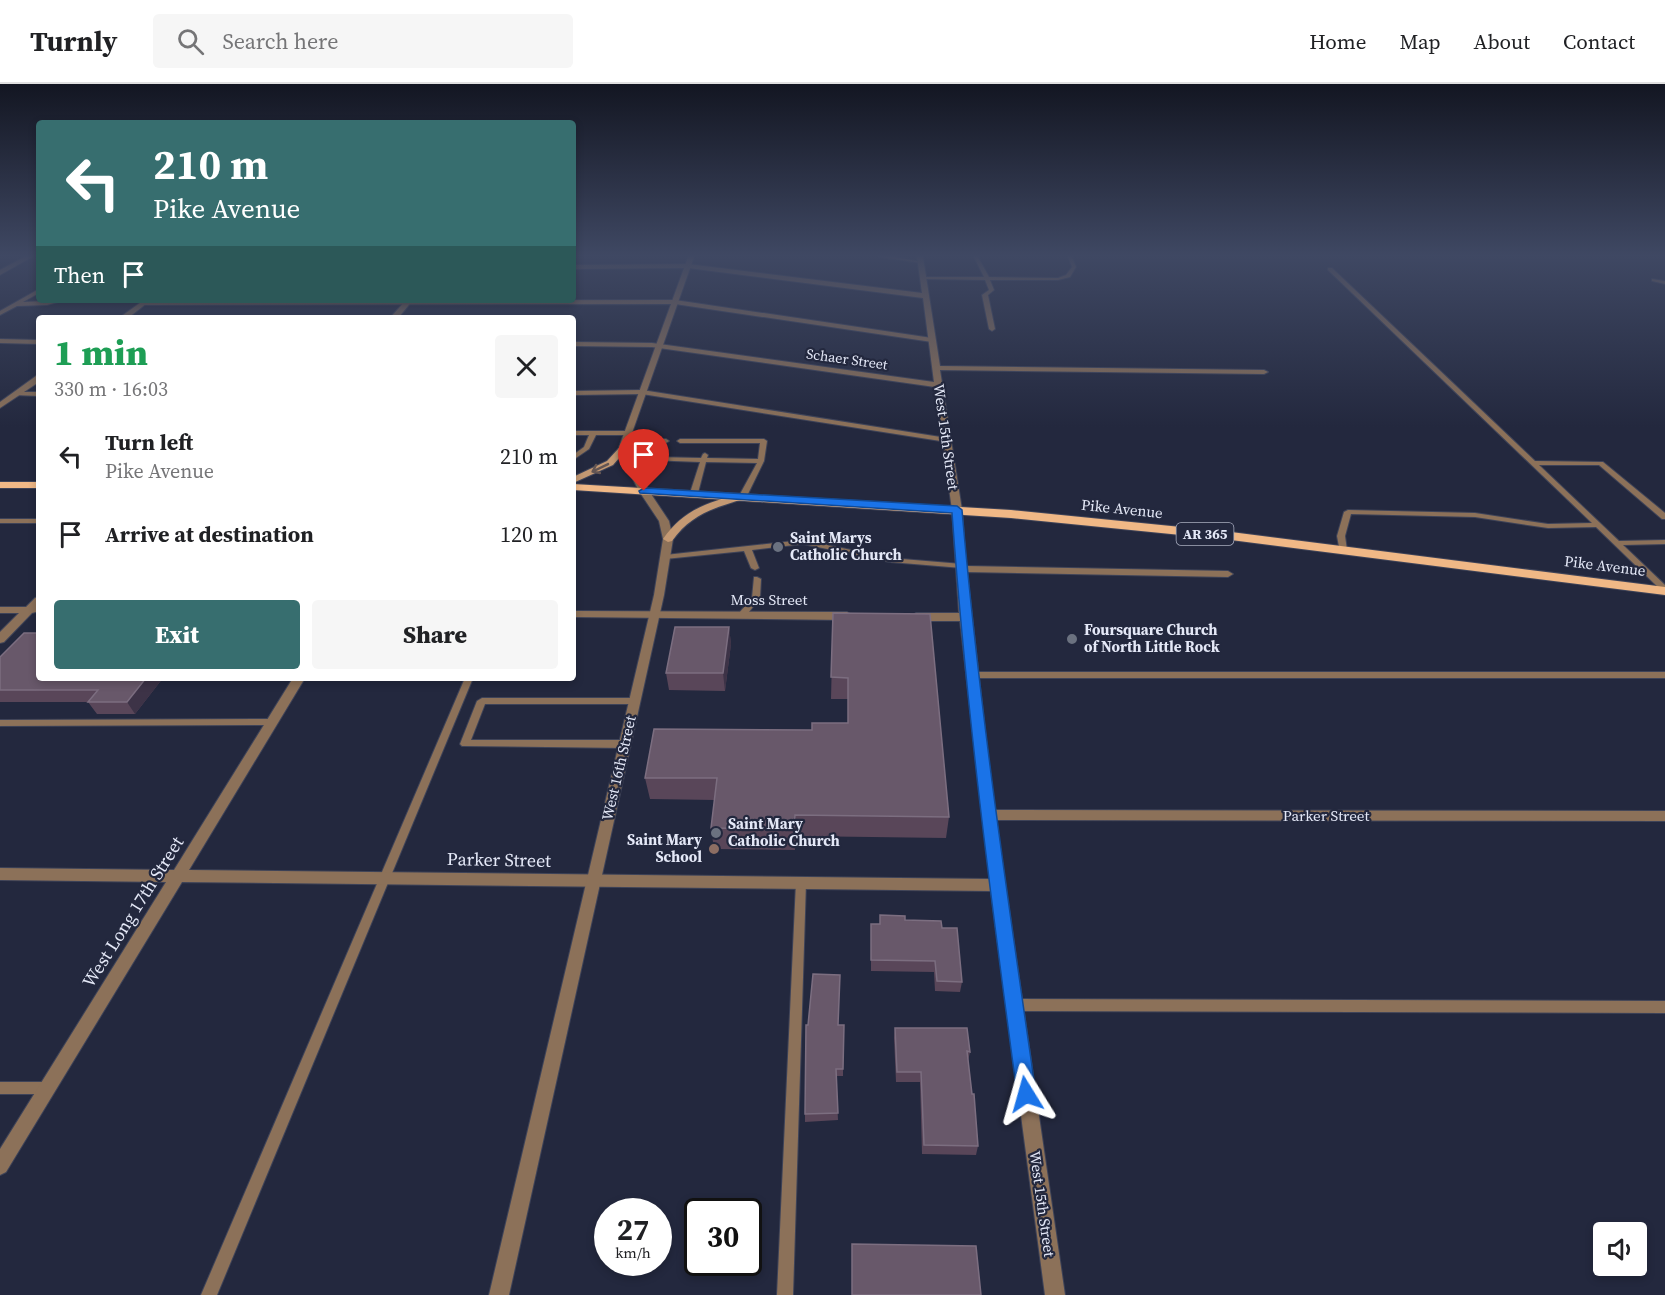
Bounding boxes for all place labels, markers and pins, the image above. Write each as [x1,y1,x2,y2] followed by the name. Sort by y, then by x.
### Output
[618,429,669,491] pin
[790,527,902,565] place label: Saint Marys Catholic Church
[771,540,785,554] marker: Saint Marys Catholic Church
[1084,619,1220,657] place label: Foursquare Church of North Little Rock
[1065,632,1079,646] marker: Foursquare Church of North Little Rock
[728,813,840,851] place label: Saint Mary Catholic Church
[709,826,723,840] marker: Saint Mary Catholic Church
[627,829,702,867] place label: Saint Mary School
[707,842,721,856] marker: Saint Mary School

